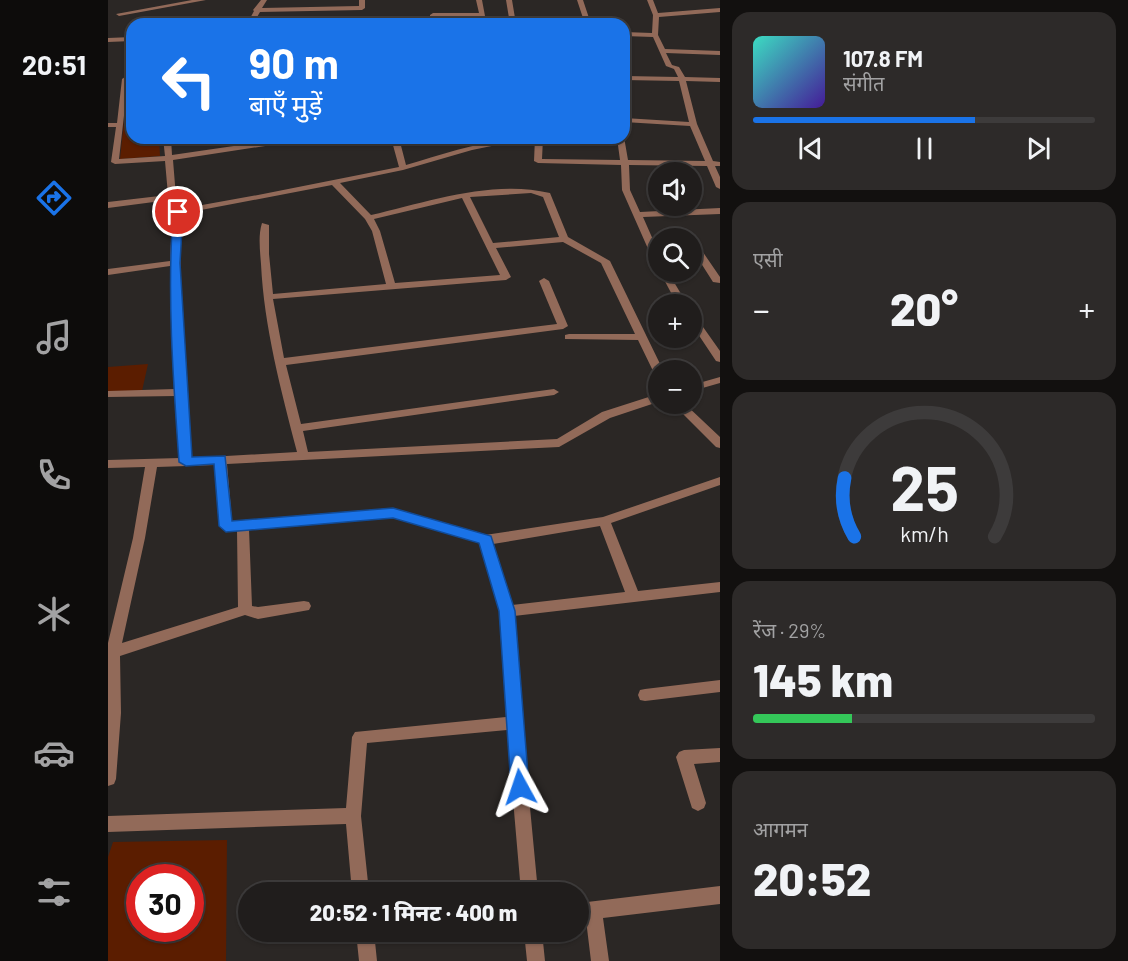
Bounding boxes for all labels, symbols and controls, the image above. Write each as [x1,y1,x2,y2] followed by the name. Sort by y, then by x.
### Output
[249,37,339,87] text: 90 m
[150,42,228,120] icon: left
[843,45,923,71] text: 107.8 FM
[22,48,86,80] text: 20:51
[843,71,884,95] text: संगीत
[249,88,322,120] text: बाएँ मुड़ें
[794,132,827,165] icon: previous
[908,132,941,165] icon: pause
[1022,132,1055,165] icon: next
[648,162,702,414] map controls
[648,162,702,216] button: sound
[33,177,75,219] icon: directions
[152,186,203,237] pin
[161,195,194,228] icon: arrive
[648,228,702,282] button: search
[753,247,783,271] text: एसी
[890,281,958,335] text: 20°
[753,289,770,329] text: −
[1079,289,1095,329] text: +
[648,294,702,348] button: +
[33,316,75,358] icon: music
[648,360,702,414] button: −
[890,450,958,524] text: 25
[33,454,75,496] icon: phone
[900,522,948,547] text: km/h
[33,593,75,635] icon: climate
[753,618,826,642] text: रेंज · 29%
[753,652,893,706] text: 145 km
[33,732,75,774] icon: car
[488,755,552,819] position arrow
[753,817,808,841] text: आगमन
[753,851,871,905] text: 20:52
[126,864,204,942] speed limit sign: 30
[33,871,75,913] icon: filters
[310,899,517,925] text: 20:52 · 1 मिनट · 400 m

